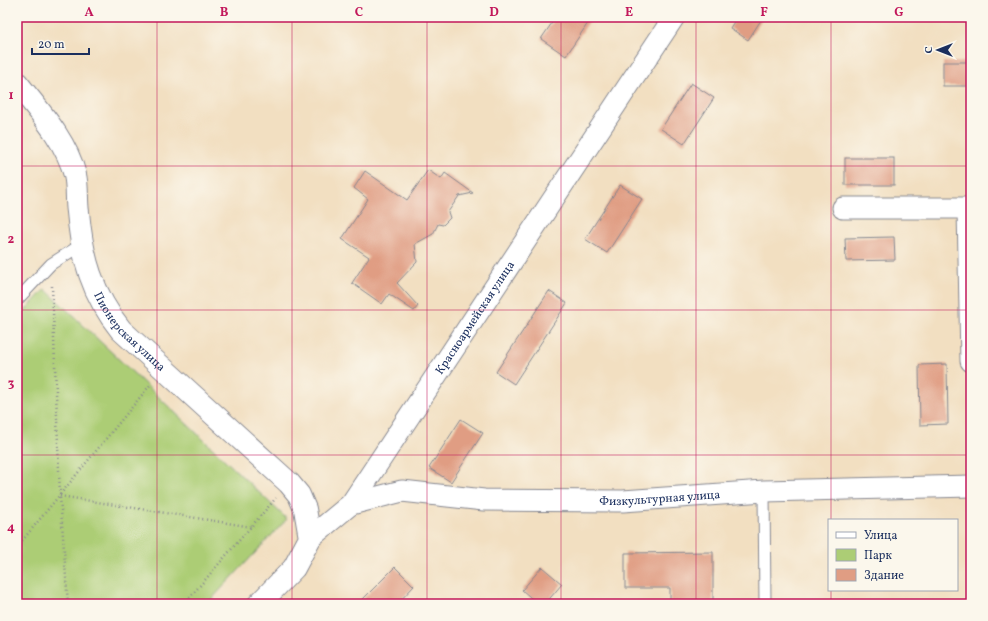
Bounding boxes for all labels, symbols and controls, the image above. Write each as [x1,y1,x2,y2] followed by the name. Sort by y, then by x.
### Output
[84,4,94,22] text: A
[220,4,229,22] text: B
[355,4,363,22] text: C
[489,4,499,22] text: D
[625,4,633,22] text: E
[760,4,768,22] text: F
[894,4,904,22] text: G
[32,30,89,56] scale bar
[918,30,958,70] north arrow
[38,37,65,53] text: 20 m
[922,46,937,54] text: С
[8,87,14,105] text: 1
[8,231,15,249] text: 2
[432,258,519,378] street label: Красноармейская улица
[89,289,168,375] street label: Пионерская улица
[8,375,15,393] text: 3
[599,487,721,510] street label: Физкультурная улица
[7,519,15,537] text: 4
[828,519,958,591] legend
[864,528,897,544] text: Улица
[864,548,892,564] text: Парк
[864,568,904,584] text: Здание

